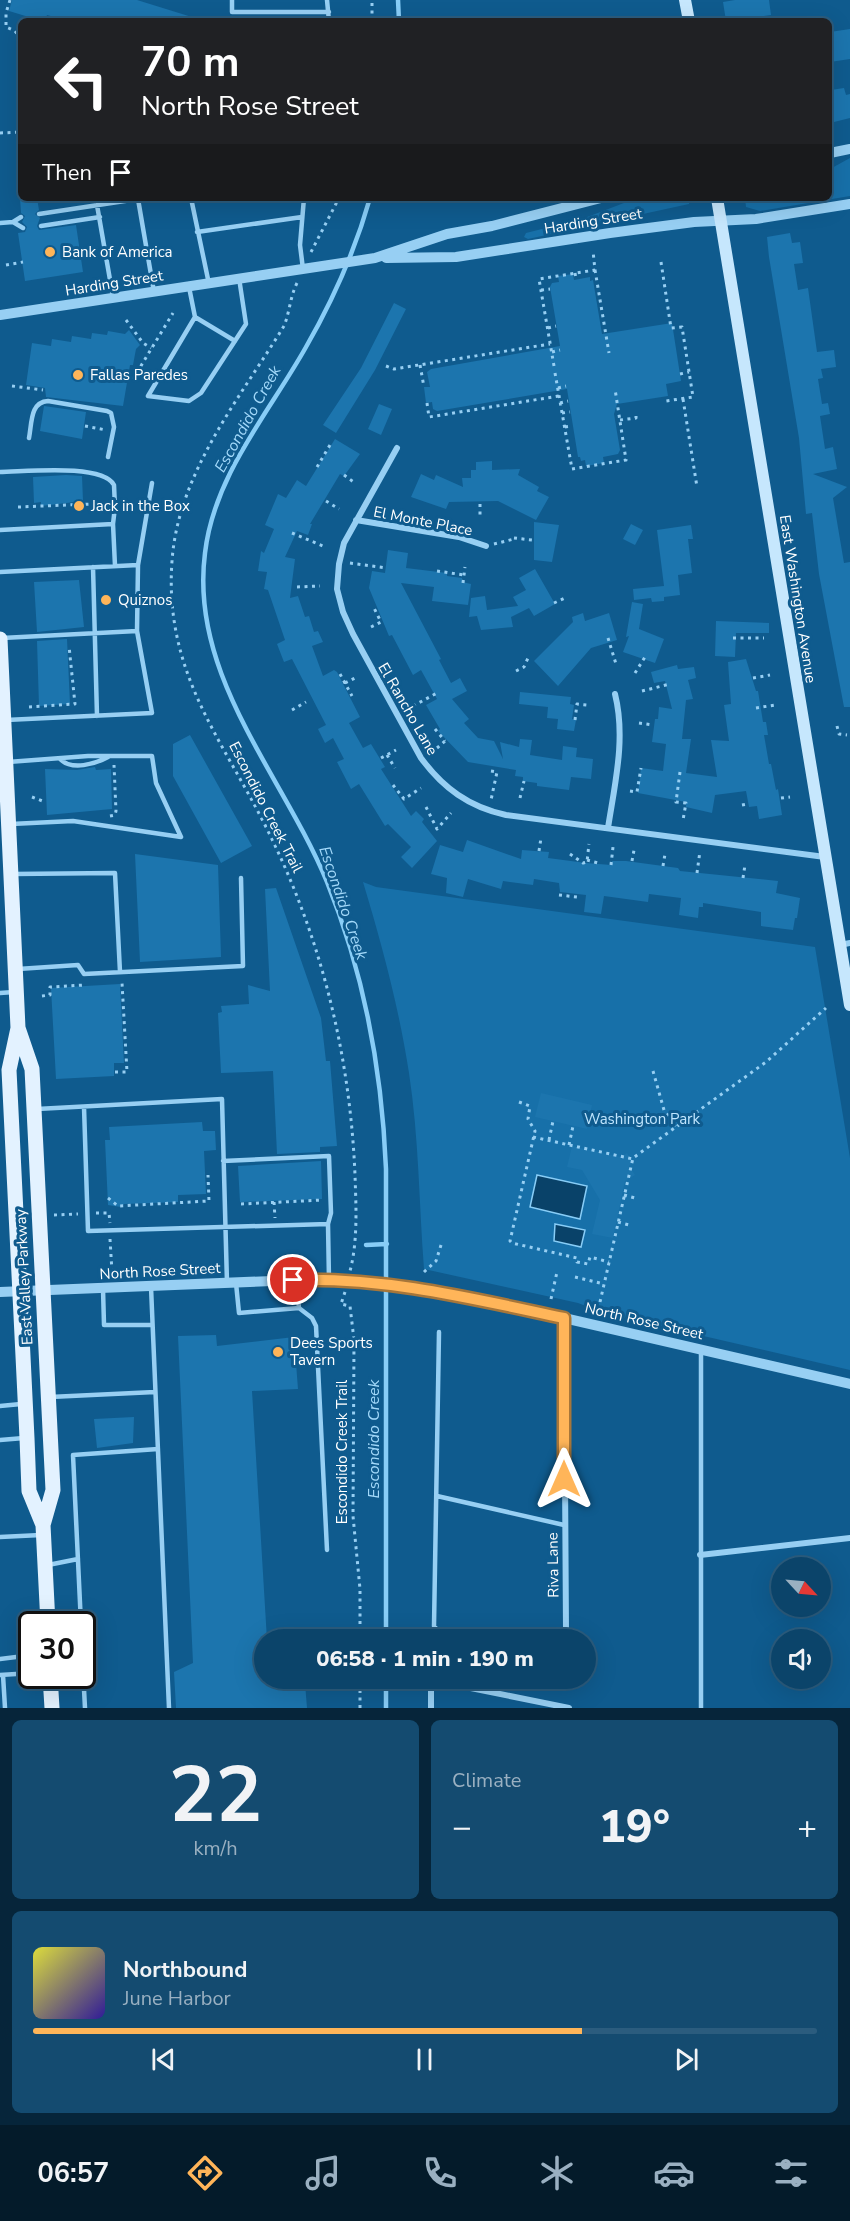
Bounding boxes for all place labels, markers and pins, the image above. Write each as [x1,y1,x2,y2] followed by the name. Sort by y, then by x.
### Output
[62,242,173,262] place label: Bank of America
[43,245,57,259] marker: Bank of America
[90,365,188,385] place label: Fallas Paredes
[71,368,85,382] marker: Fallas Paredes
[90,496,190,516] place label: Jack in the Box
[72,499,86,513] marker: Jack in the Box
[118,590,172,610] place label: Quiznos
[99,593,113,607] marker: Quiznos
[267,1254,318,1305] pin
[290,1333,373,1370] place label: Dees Sports Tavern
[271,1345,285,1359] marker: Dees Sports Tavern

